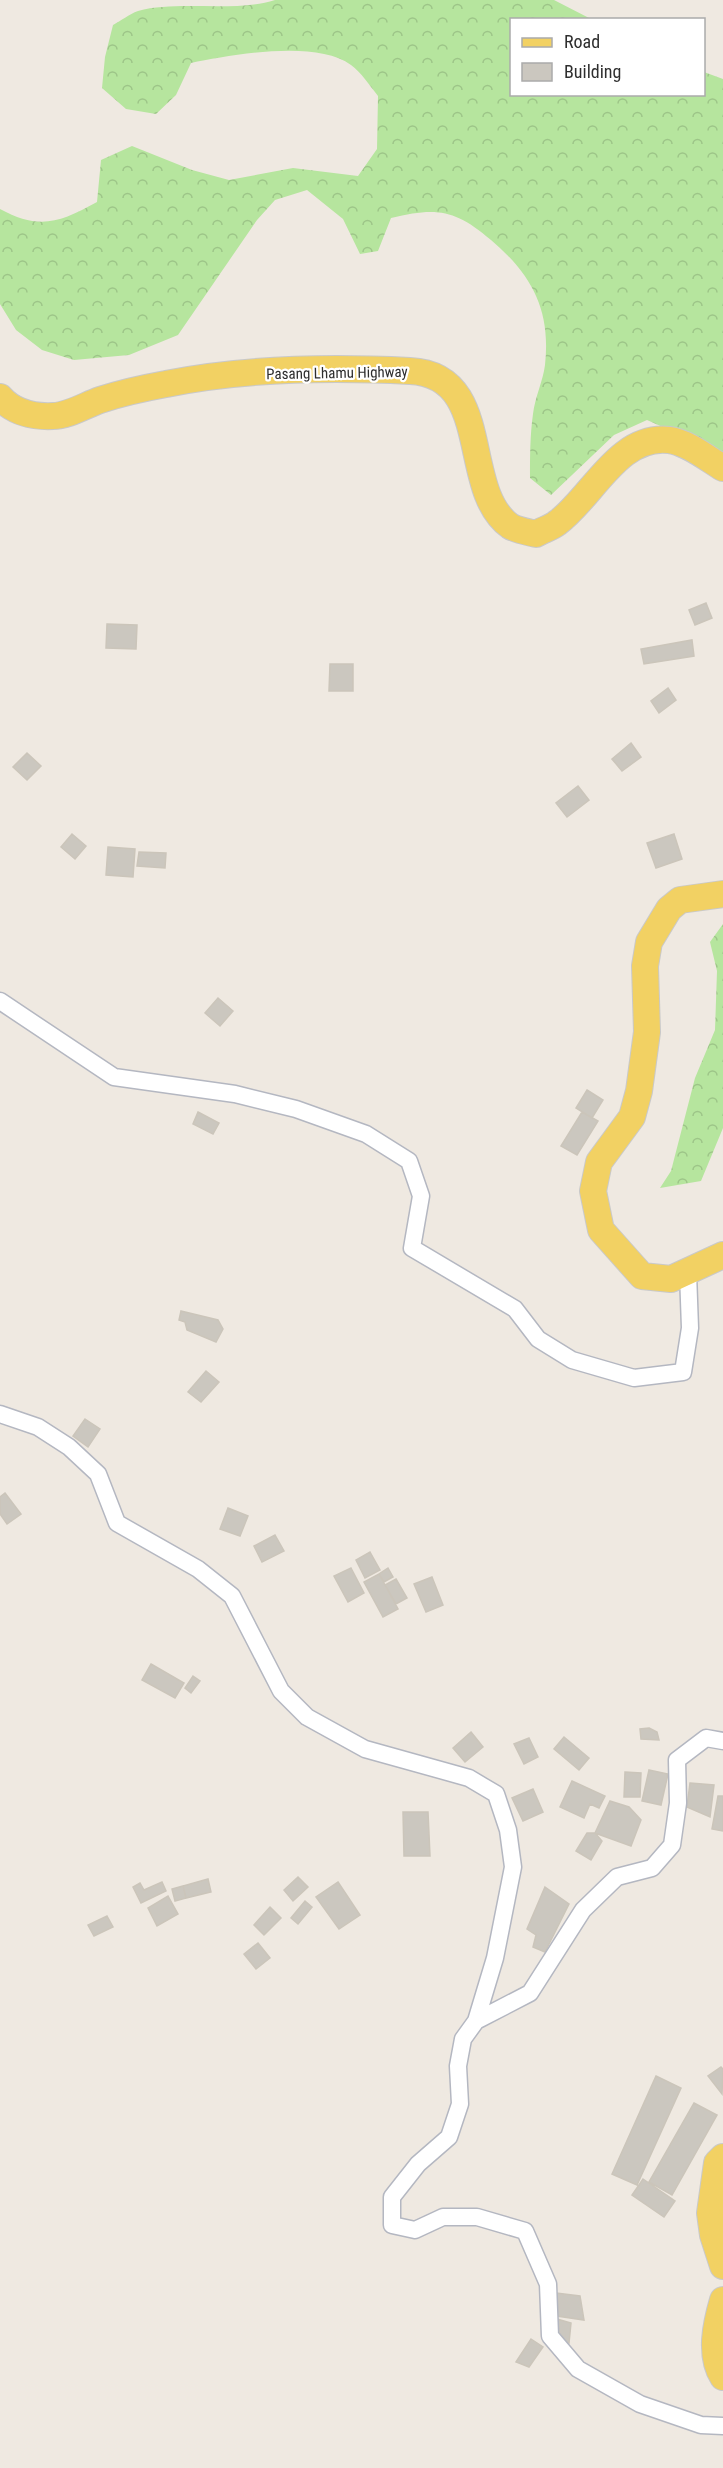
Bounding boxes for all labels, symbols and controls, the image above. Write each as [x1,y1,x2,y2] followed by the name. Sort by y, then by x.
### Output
[510,18,705,96] legend
[564,31,600,52] text: Road
[564,61,621,82] text: Building
[266,363,408,383] street label: Pasang Lhamu Highway

